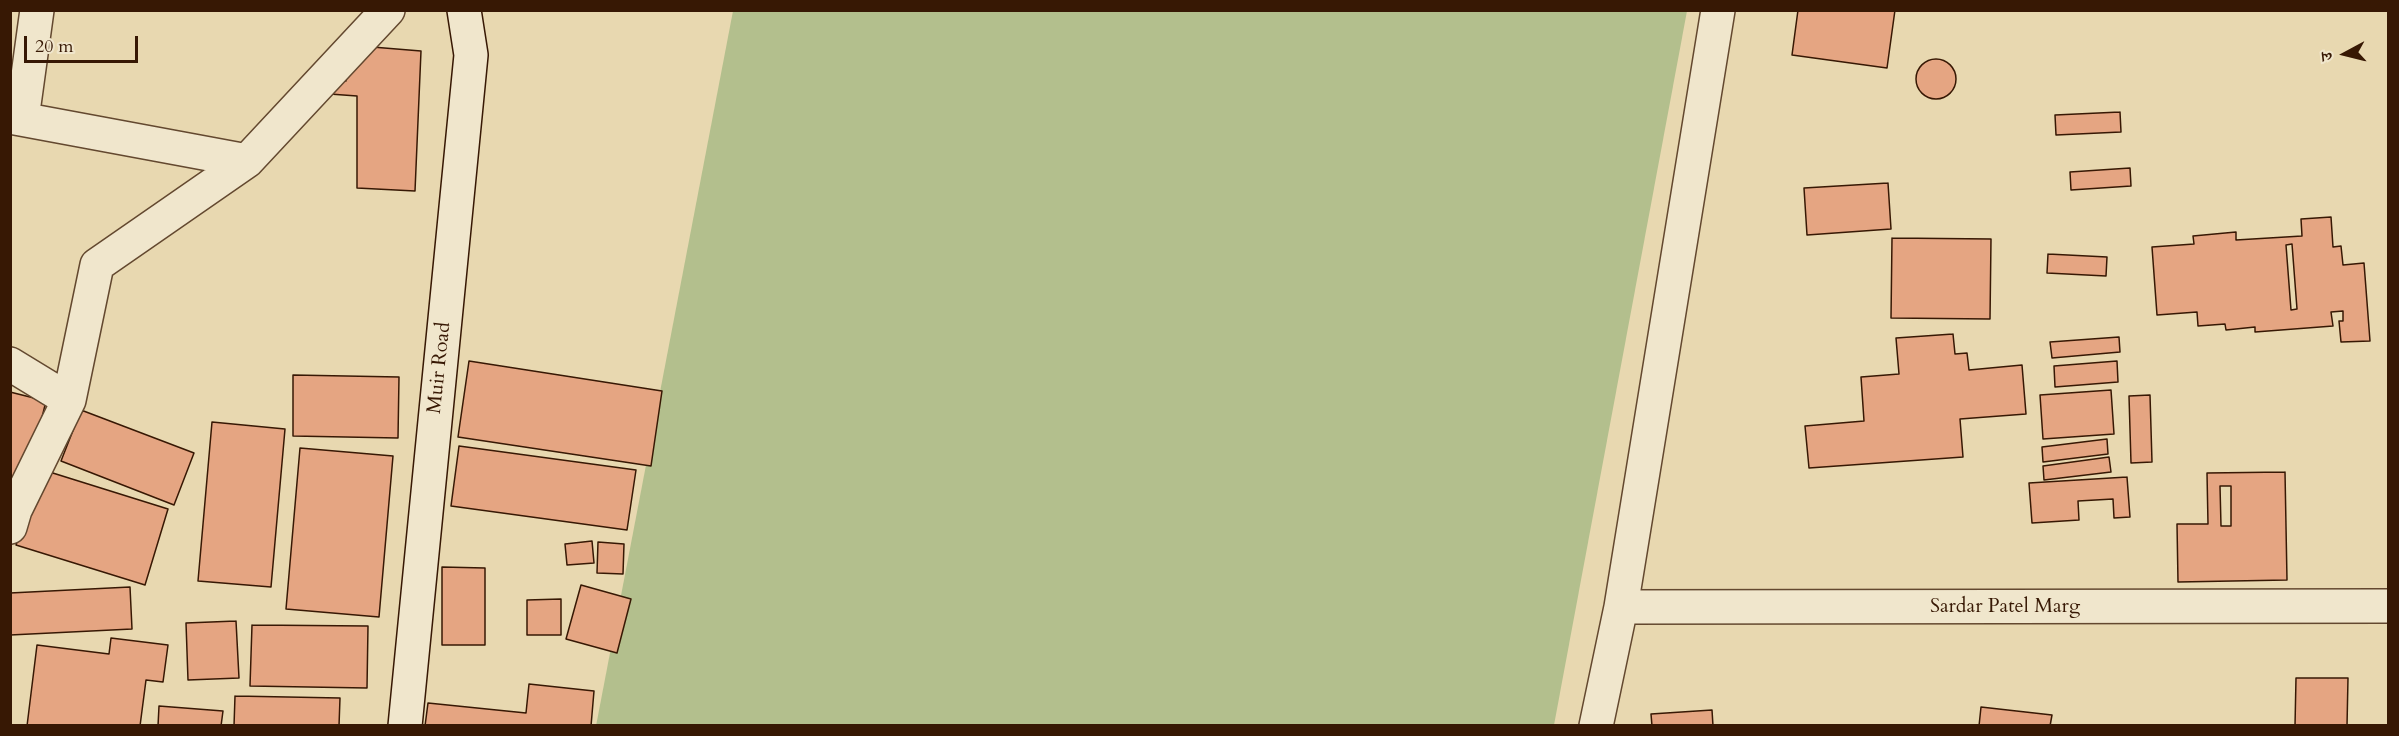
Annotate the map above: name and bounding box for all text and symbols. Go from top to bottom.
scale bar [27,24,141,62]
north arrow [2315,24,2375,84]
text: 20 m [35,34,74,59]
text: उ [2316,51,2339,62]
street label: Muir Road [423,321,457,415]
street label: Sardar Patel Marg [1930,595,2080,619]

